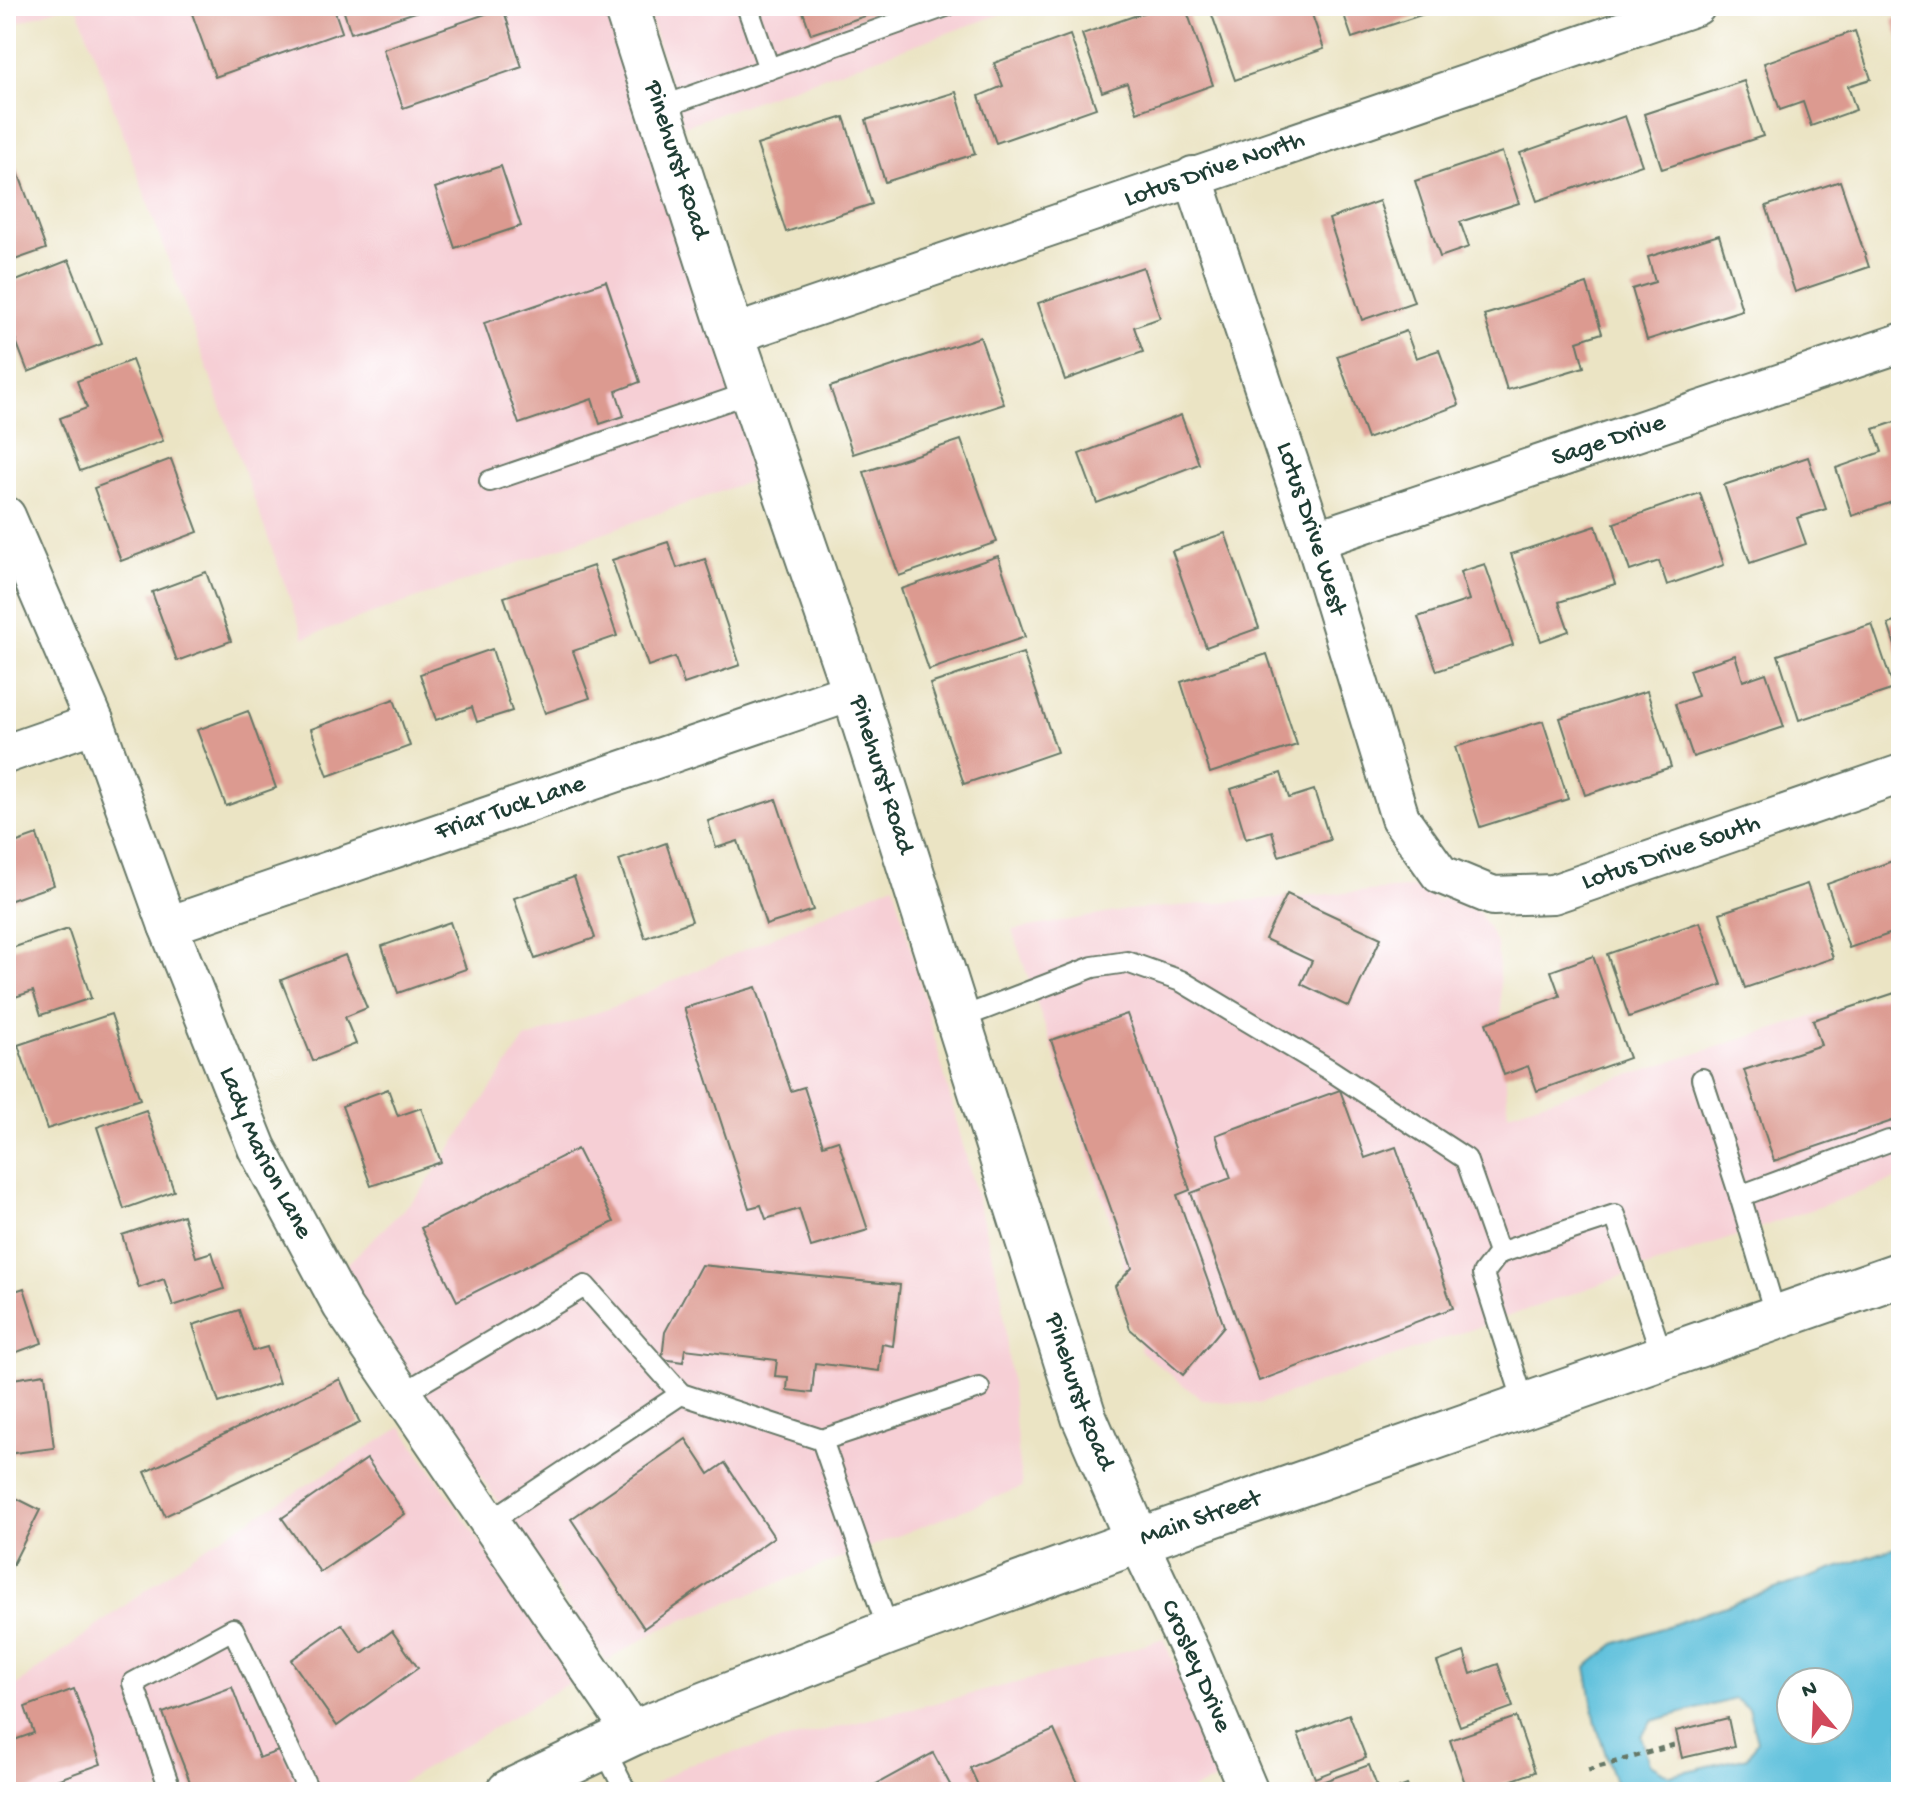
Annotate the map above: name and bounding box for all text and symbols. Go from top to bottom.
street label: Pinehurst Road [635,76,716,245]
street label: Lotus Drive North [1120,125,1309,215]
street label: Sage Drive [1548,408,1670,475]
street label: Lotus Drive West [1268,438,1353,622]
street label: Pinehurst Road [841,691,921,860]
street label: Friar Tuck Lane [430,768,590,849]
street label: Lotus Drive South [1578,808,1765,898]
street label: Lady Marion Lane [211,1063,319,1245]
street label: Pinehurst Road [1036,1309,1122,1477]
street label: Main Street [1136,1483,1267,1555]
street label: Crosley Drive [1153,1595,1238,1738]
north arrow [1775,1666,1855,1746]
text: N [1799,1676,1821,1706]

